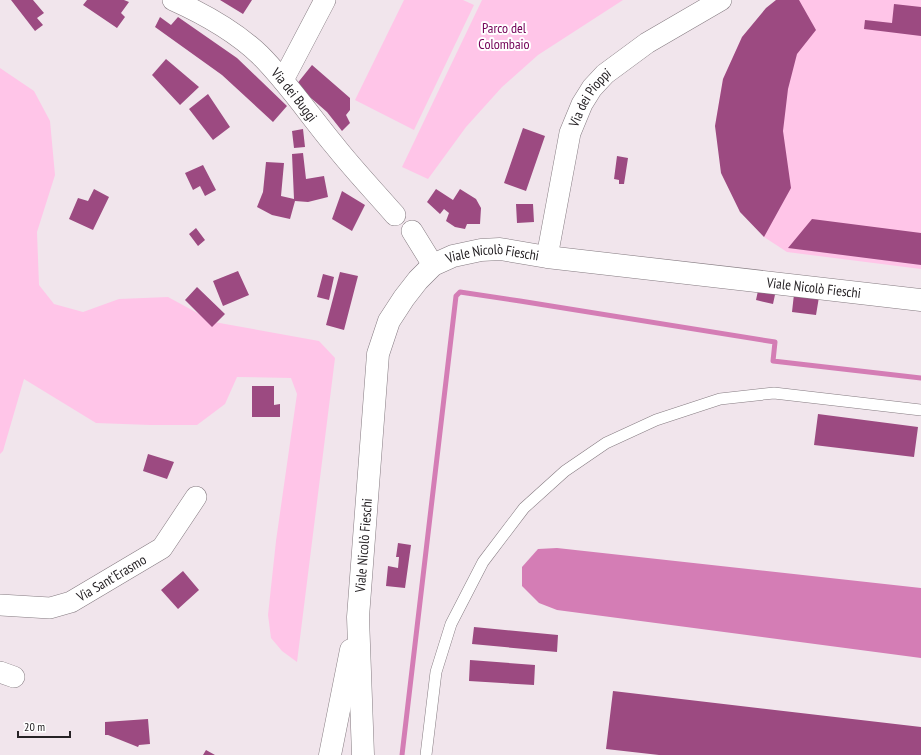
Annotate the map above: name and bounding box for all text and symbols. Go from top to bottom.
park label: Parco del Colombaio [478,19,530,53]
street label: Via dei Buggi [267,63,321,125]
street label: Via dei Pioppi [564,64,614,130]
street label: Viale Nicolò Fieschi [442,240,540,268]
street label: Viale Nicolò Fieschi [765,273,862,302]
street label: Viale Nicolò Fieschi [351,498,376,594]
street label: Via Sant'Erasmo [73,550,149,606]
scale bar [18,713,70,739]
text: 20 m [24,719,45,734]

